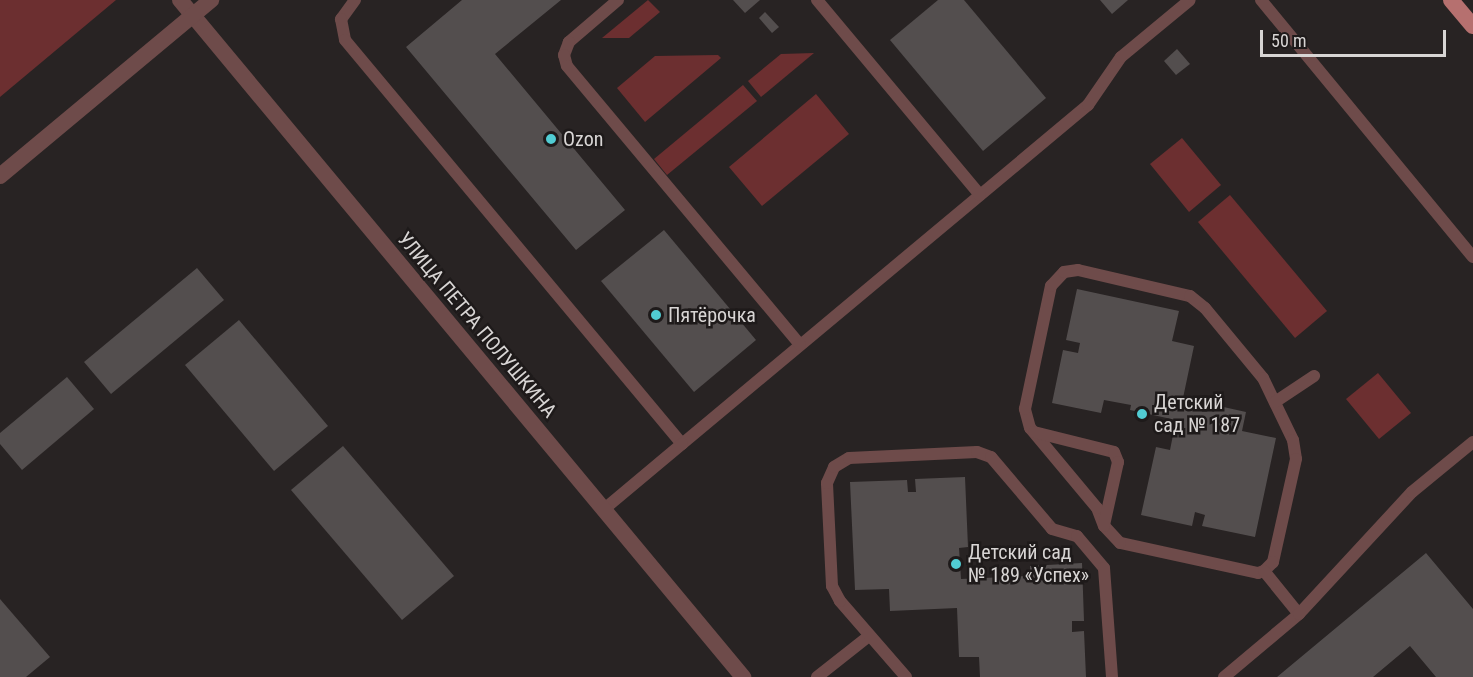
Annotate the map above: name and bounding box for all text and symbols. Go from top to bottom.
scale bar [1263,18,1449,56]
text: 50 m [1271,30,1306,51]
place label: Ozon [563,127,603,151]
marker: Ozon [544,132,558,146]
street label: УЛИЦА ПЕТРА ПОЛУШКИНА [392,227,562,423]
place label: Пятёрочка [668,303,756,327]
marker: Пятёрочка [649,308,663,322]
place label: Детский сад № 187 [1154,390,1240,437]
marker: Детский сад № 187 [1135,407,1149,421]
place label: Детский сад № 189 «Успех» [968,540,1089,587]
marker: Детский сад № 189 «Успех» [949,557,963,571]

